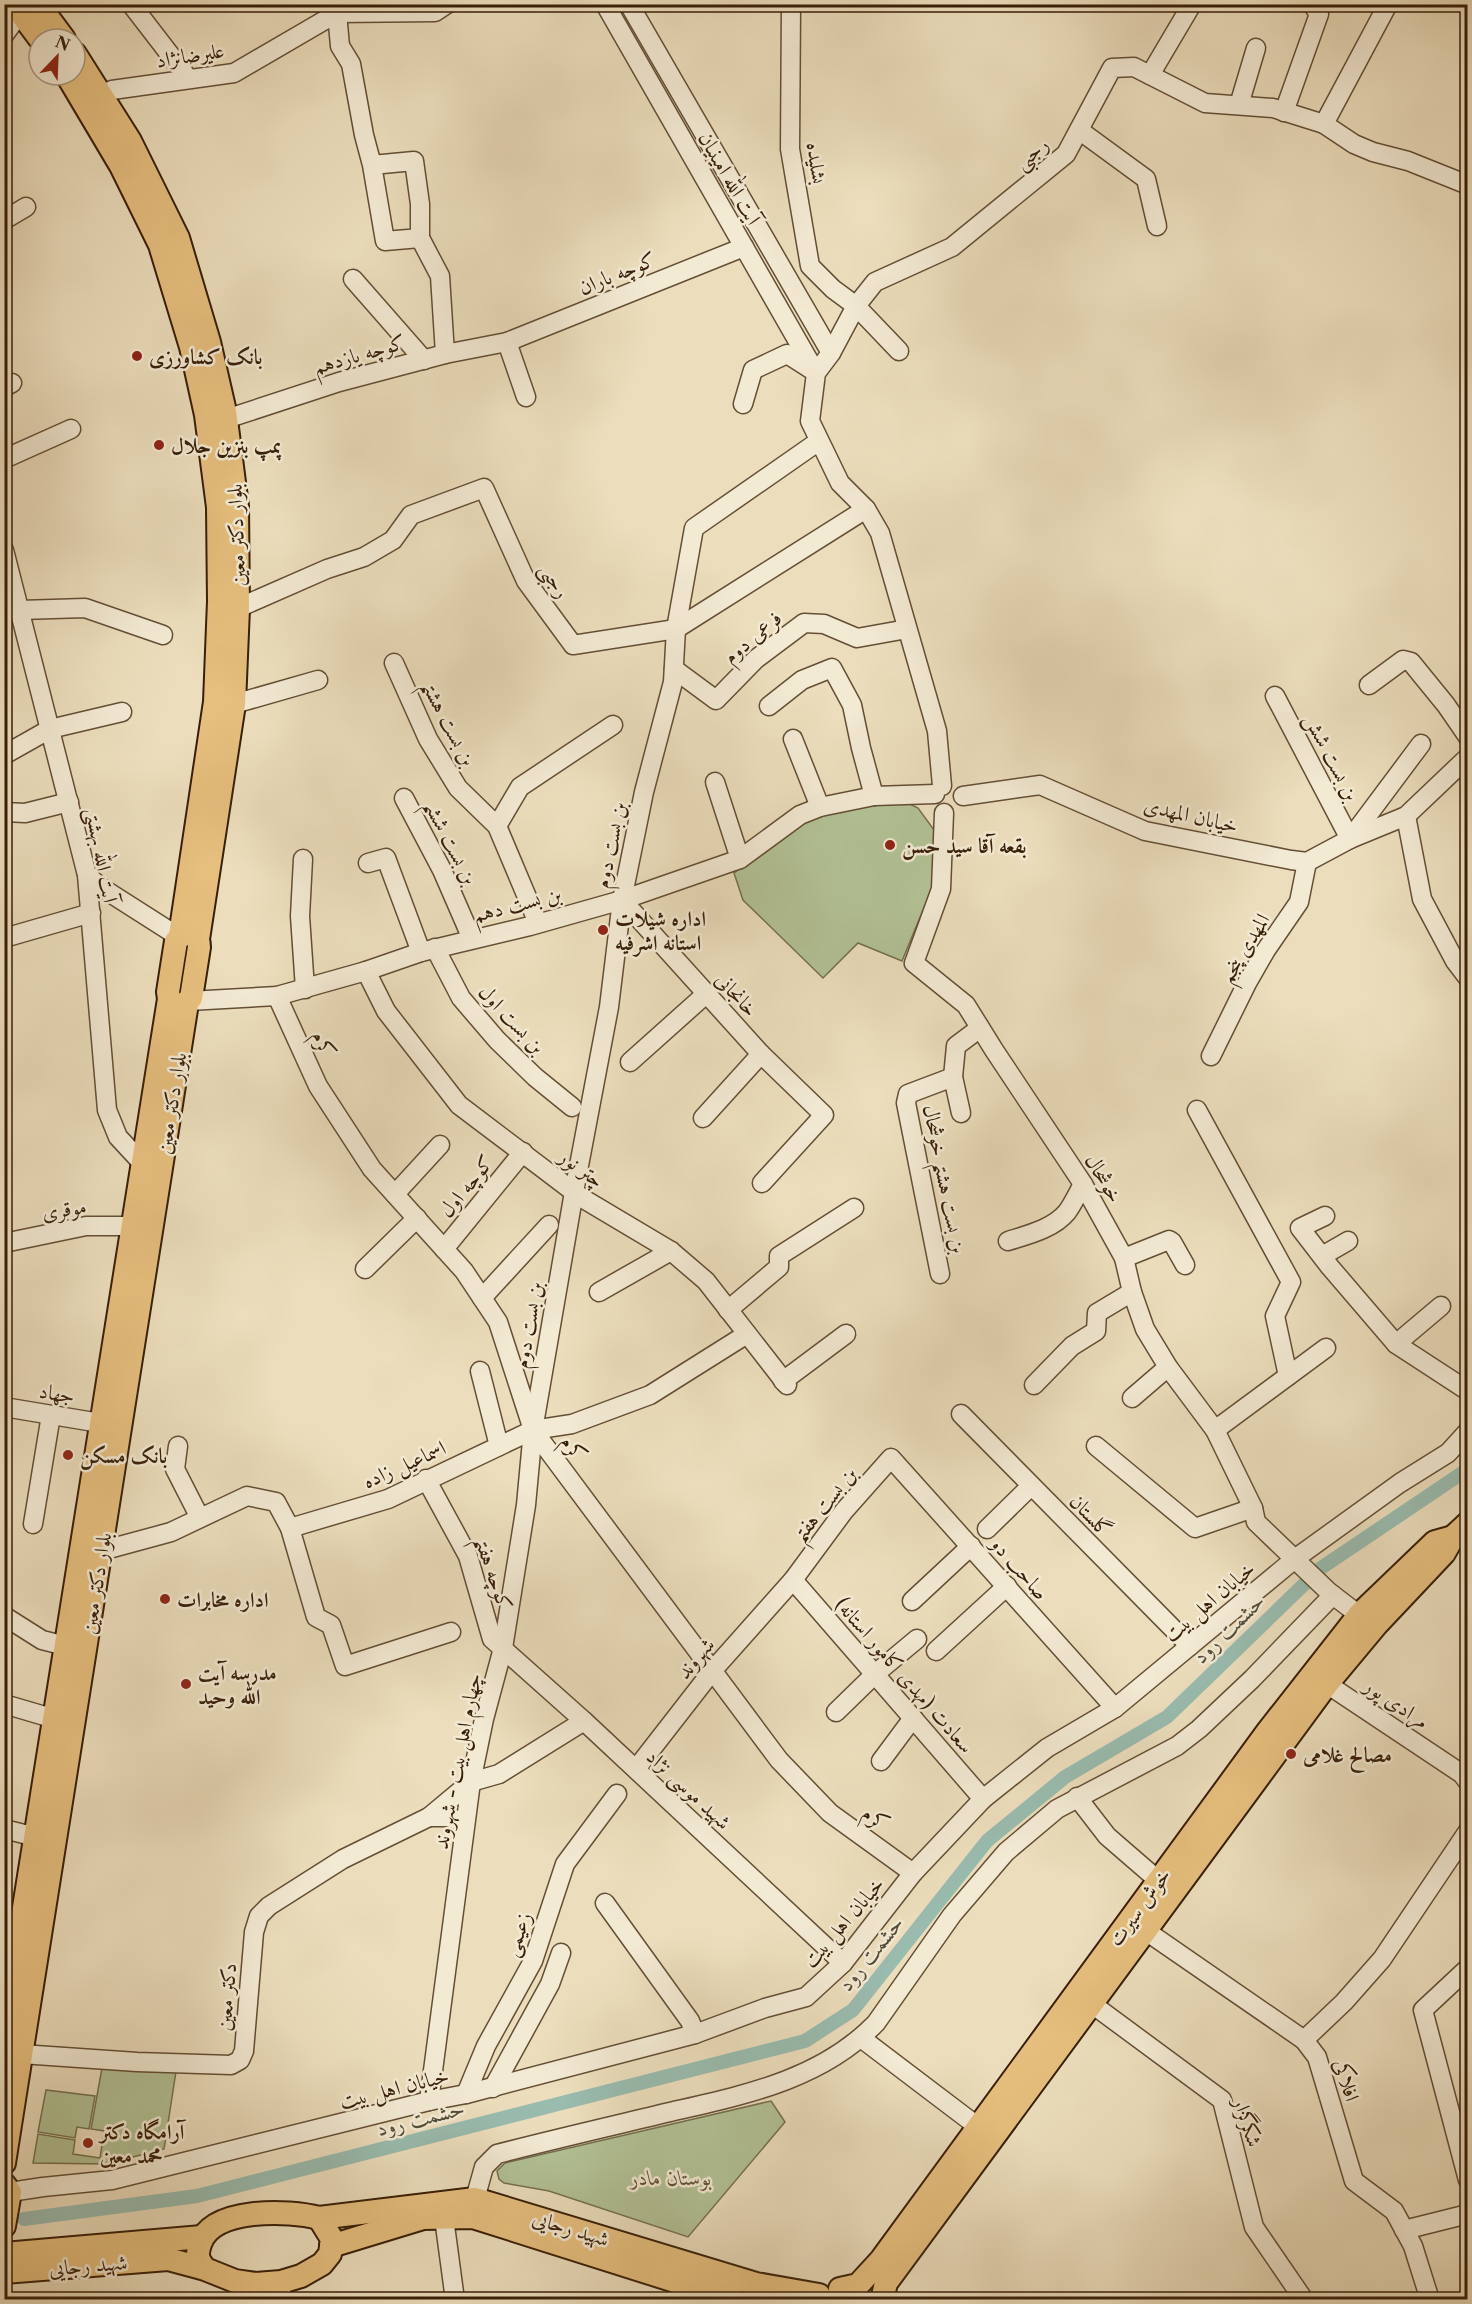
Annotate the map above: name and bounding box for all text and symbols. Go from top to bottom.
north arrow [27,27,87,87]
text: N [53,31,73,55]
street label: علیرضانژاد [154,37,226,73]
street label: آیت الله امینیان [693,125,771,232]
street label: رجبی [1009,131,1057,178]
street label: بشلیده [802,141,832,186]
street label: کوچه باران [575,246,660,302]
street label: کوچه یازدهم [310,329,410,387]
place label: بانک کشاورزی [149,344,263,370]
marker: بانک کشاورزی [130,349,144,363]
place label: پمپ بنزین جلال [171,433,282,462]
marker: پمپ بنزین جلال [152,438,166,452]
street label: بلوار دکتر معین [222,483,251,587]
street label: رجبی [530,557,576,605]
street label: فرعی دوم [718,605,790,673]
street label: بن بست هشتم [409,676,481,775]
street label: بن بست شش [1298,709,1365,806]
street label: خيابان المهدی [1141,792,1241,839]
street label: بن بست ششم [411,795,483,893]
street label: بن بست دوم [589,799,637,892]
street label: آیت الله بهشتی [78,804,128,908]
place label: بقعه آقا سید حسن [902,833,1026,860]
marker: بقعه آقا سید حسن [883,838,897,852]
street label: بن بست دهم [470,881,566,935]
place label: اداره شیلات استانه اشرفیه [615,906,706,957]
street label: المهدی پنجم [1213,909,1281,992]
marker: اداره شیلات استانه اشرفیه [596,923,610,937]
street label: خانجانی [710,967,764,1021]
street label: بن بست اول [474,979,551,1059]
street label: کرم [301,1026,341,1064]
street label: بلوار دکتر معین [151,1050,192,1156]
street label: بن بست هشتم خوشحال [909,1102,972,1257]
street label: چتر نور [552,1142,609,1194]
street label: خوشحال [1079,1149,1128,1207]
street label: کوچه اول [433,1150,500,1223]
street label: موقری [40,1193,88,1226]
street label: بن بست دوم [508,1280,554,1371]
street label: جهاد [37,1378,77,1408]
street label: کرم [551,1430,592,1470]
street label: اسماعیل زاده [359,1435,451,1496]
place label: بانک مسکن [80,1443,167,1470]
marker: بانک مسکن [61,1448,75,1462]
street label: بن بست هفتم [786,1461,869,1552]
street label: گلستان [1065,1488,1117,1542]
street label: بلوار دکتر معین [76,1530,117,1636]
street label: صاحب دو [983,1530,1054,1606]
street label: کوچه هفتم [461,1533,518,1616]
street label: خیابان اهل بیت [1158,1555,1262,1649]
place label: اداره مخابرات [177,1587,269,1613]
water label: حشمت رود [1187,1587,1271,1669]
marker: اداره مخابرات [158,1592,172,1606]
street label: سعادت (مهدی کامور استانه) [829,1592,979,1759]
street label: شهروند [671,1632,721,1685]
place label: مدرسه آیت الله وحید [198,1660,277,1709]
street label: چهارم اهل بیت - شهروند [428,1671,492,1852]
street label: مرادی پور [1357,1671,1434,1736]
marker: مدرسه آیت الله وحید [179,1677,193,1691]
place label: مصالح غلامی [1302,1742,1392,1773]
street label: شهید موسی نژاد [639,1744,736,1837]
marker: مصالح غلامی [1284,1747,1298,1761]
street label: کرم [854,1800,894,1841]
street label: خوش سیرت [1102,1863,1176,1951]
street label: خیابان اهل بیت [797,1872,891,1974]
street label: زعیمی [497,1908,538,1960]
water label: حشمت رود [832,1909,910,1997]
street label: دکتر معین [211,1962,241,2032]
street label: افلاکی [1329,2056,1365,2104]
street label: خیابان اهل بیت [337,2062,452,2117]
street label: شکرگزار [1227,2092,1269,2150]
water label: حشمت رود [374,2094,468,2142]
place label: آرامگاه دکتر محمد معین [98,2118,187,2168]
marker: آرامگاه دکتر محمد معین [81,2136,95,2150]
park label: بوستان مادر [628,2165,712,2191]
street label: شهید رجایی [529,2205,612,2253]
street label: شهید رجایی [48,2249,129,2283]

